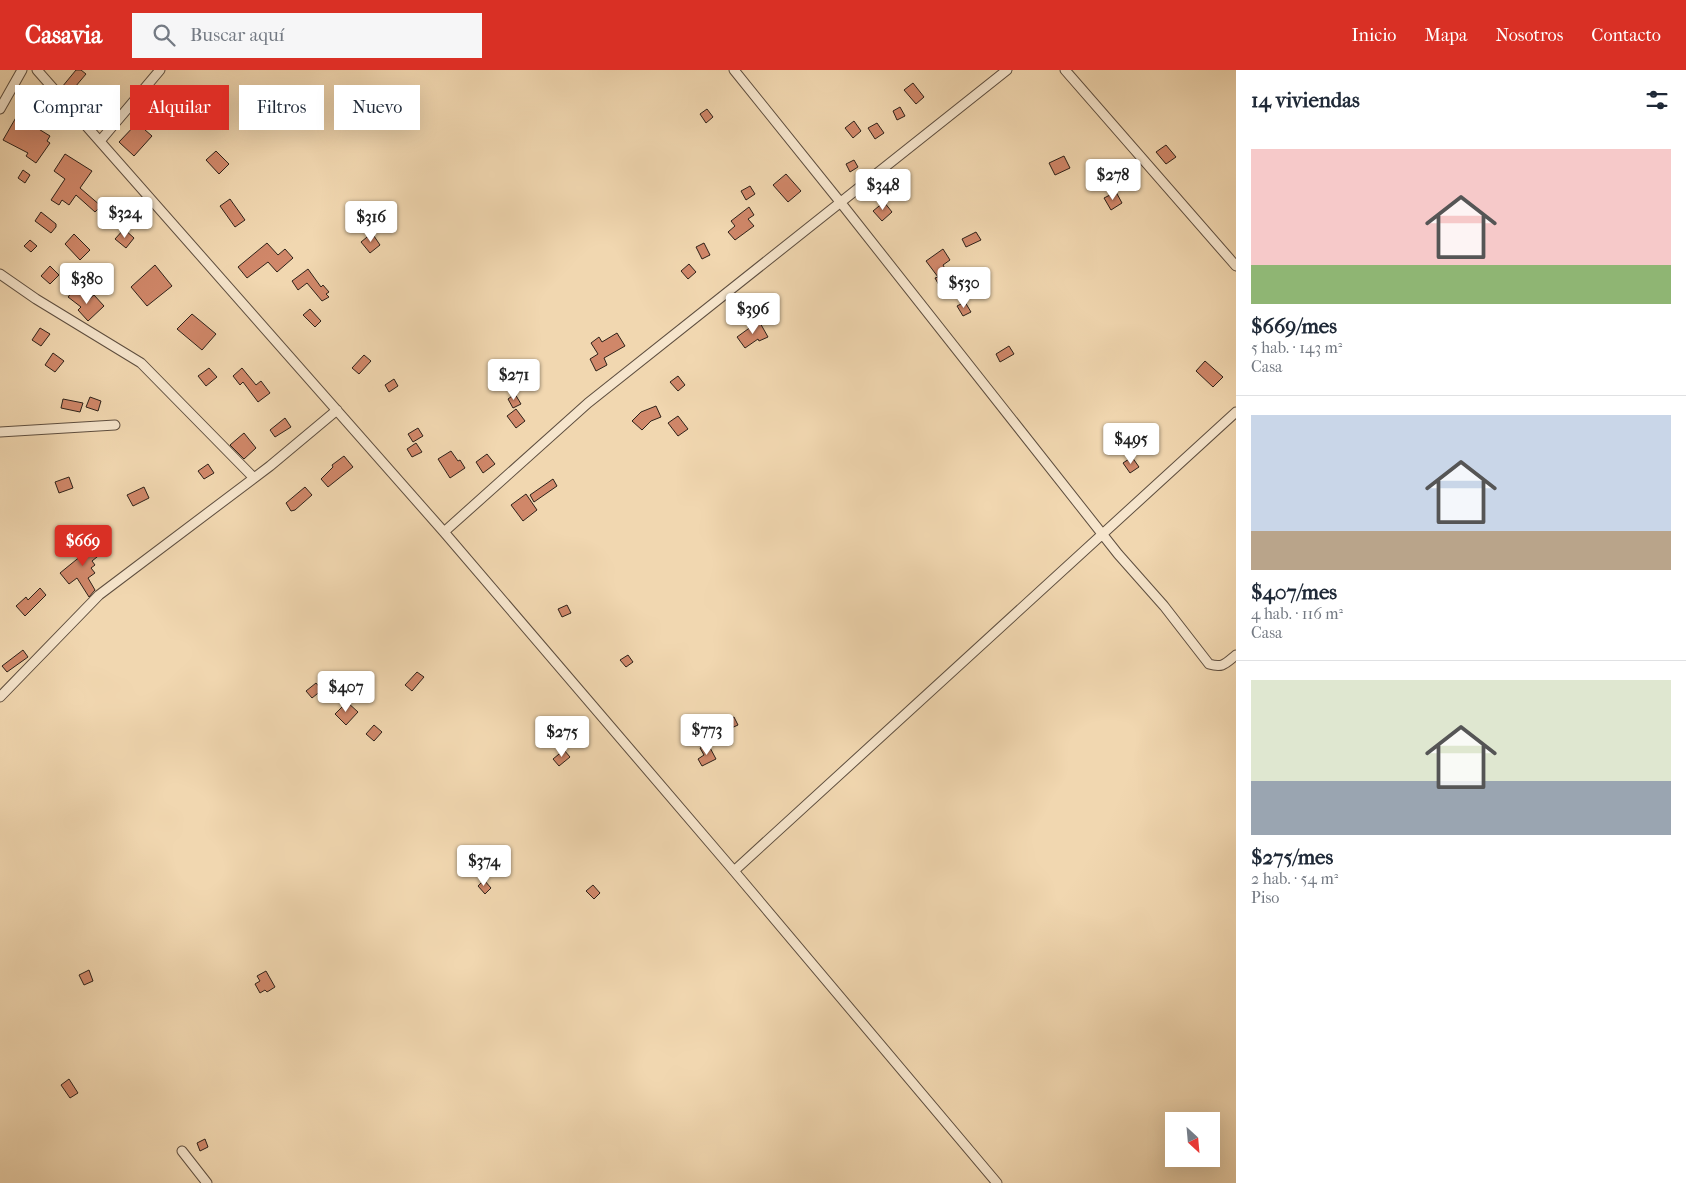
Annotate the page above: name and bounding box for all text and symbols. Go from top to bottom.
search box [132,13,482,58]
text: Casavia [25,21,102,49]
icon: search [150,21,178,49]
text: Buscar aquí [190,24,284,46]
text: Inicio [1352,25,1397,46]
text: Mapa [1425,25,1467,46]
text: Nosotros [1495,25,1563,46]
text: Contacto [1591,25,1661,46]
chip: Comprar [15,85,120,130]
chip: Alquilar [130,85,229,130]
chip: Filtros [239,85,324,130]
chip: Nuevo [334,85,420,130]
icon: filters [1643,86,1671,114]
text: 14 viviendas [1251,88,1360,112]
pin: $278 [1083,158,1143,201]
text: $278 [1097,165,1129,184]
pin: $348 [853,168,913,211]
text: $348 [867,175,899,194]
icon: home [1416,182,1506,272]
pin: $324 [95,196,155,239]
pin: $316 [341,200,401,243]
text: $324 [108,203,142,222]
text: $316 [356,207,386,226]
pin: $380 [57,262,117,305]
pin: $530 [934,266,994,309]
text: $380 [71,269,103,288]
text: $530 [948,273,980,292]
pin: $396 [723,292,783,335]
text: $396 [737,299,769,318]
text: $669/mes [1251,314,1337,338]
text: 5 hab. · 143 m² [1251,338,1342,357]
text: Casa [1251,357,1282,376]
pin: $271 [484,358,544,401]
text: $271 [499,365,529,384]
pin: $495 [1101,422,1161,465]
text: $495 [1114,429,1148,448]
icon: home [1416,447,1506,537]
pin: $669 [53,524,113,567]
text: $669 [66,531,100,550]
text: $407/mes [1251,580,1337,604]
text: 4 hab. · 116 m² [1251,604,1343,623]
text: Casa [1251,623,1282,642]
pin: $407 [316,670,376,713]
text: $407 [329,677,363,696]
icon: home [1416,712,1506,802]
pin: $773 [677,714,737,756]
pin: $275 [532,716,592,758]
text: $773 [692,720,722,739]
text: $275 [546,722,578,741]
pin: $374 [454,844,514,887]
text: $275/mes [1251,845,1333,869]
text: $374 [468,851,500,870]
text: 2 hab. · 54 m² [1251,869,1338,888]
text: Piso [1251,888,1279,907]
north arrow [1165,1112,1220,1168]
map controls [1165,1112,1220,1167]

